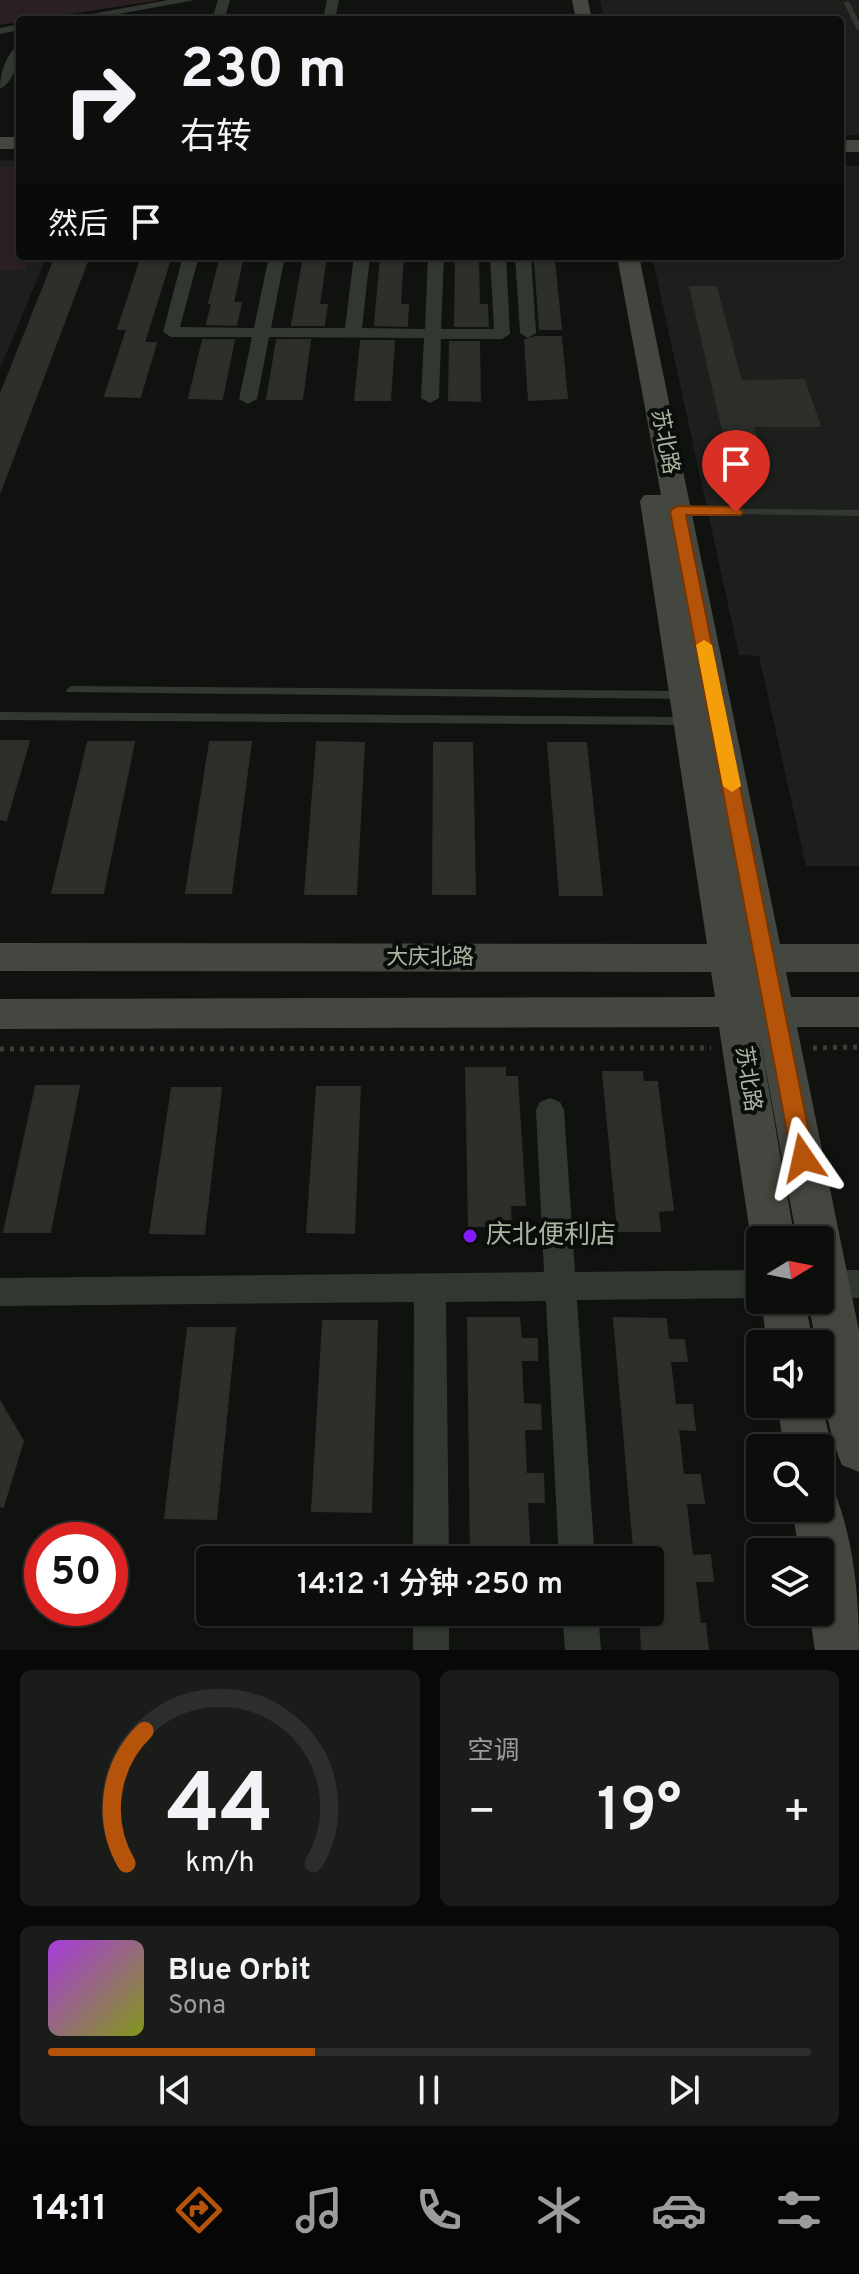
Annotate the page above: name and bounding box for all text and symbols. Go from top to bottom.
text: 230 m [180,37,347,107]
icon: right [48,48,152,152]
text: 右转 [180,116,252,162]
icon: arrive [124,200,168,244]
text: 然后 [48,208,108,245]
street label: 苏北路 [644,407,684,477]
pin [702,430,770,512]
icon: arrive [714,442,758,486]
street label: 大庆北路 [386,945,474,972]
street label: 苏北路 [729,1044,765,1114]
position arrow [761,1116,845,1200]
place label: 庆北便利店 [486,1220,616,1253]
north arrow [746,1226,834,1314]
map controls [746,1226,834,1626]
marker: 庆北便利店 [461,1227,479,1245]
button: sound [746,1330,834,1418]
button: search [746,1434,834,1522]
speed limit sign: 50 [24,1522,128,1626]
button: layers [746,1538,834,1626]
text: 14:12 · 1 分钟 · 250 m [297,1567,563,1604]
text: 空调 [468,1736,520,1769]
text: 44 [166,1757,273,1862]
text: 19° [597,1776,682,1852]
text: − [468,1786,496,1842]
text: + [783,1786,811,1842]
text: km/h [185,1846,254,1882]
text: Blue Orbit [168,1953,311,1990]
text: Sona [168,1990,226,2023]
icon: previous [153,2068,197,2112]
icon: pause [407,2068,451,2112]
icon: next [662,2068,706,2112]
icon: directions [171,2182,227,2238]
icon: music [291,2182,347,2238]
icon: phone [411,2182,467,2238]
icon: climate [531,2182,587,2238]
icon: car [651,2182,707,2238]
icon: filters [771,2182,827,2238]
text: 14:11 [32,2187,107,2233]

